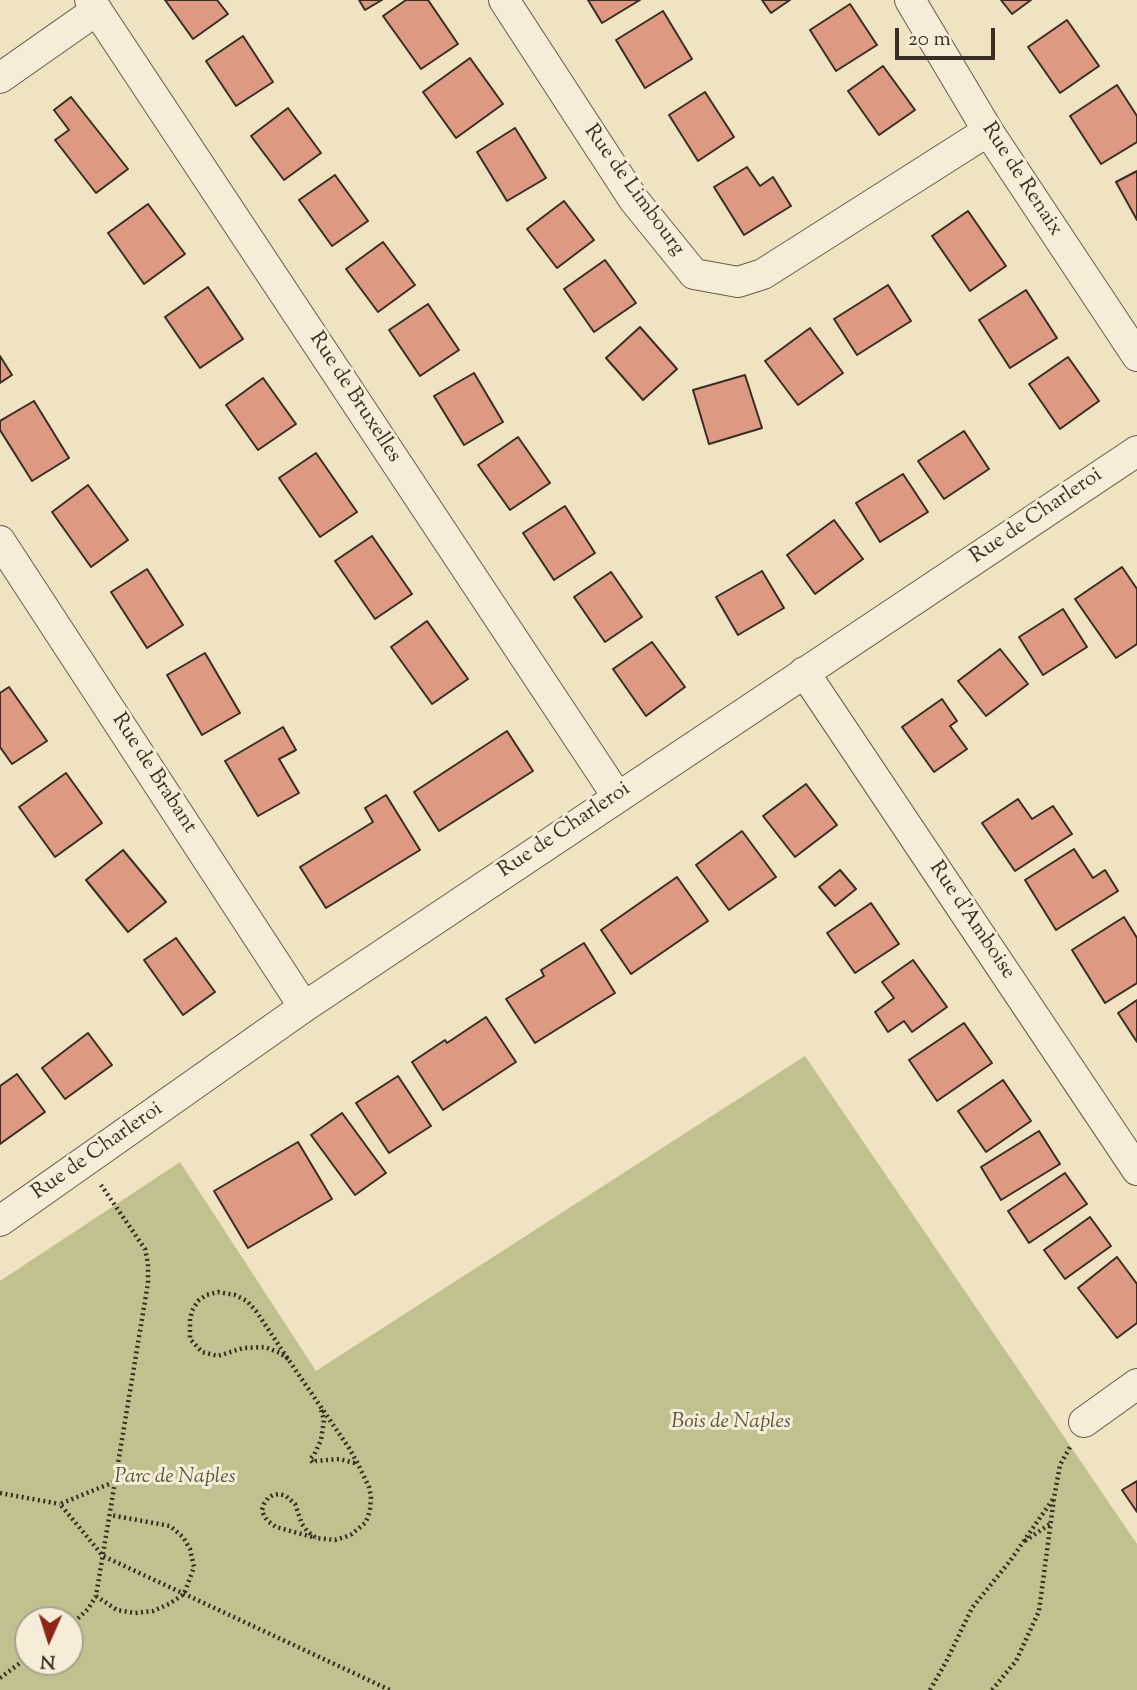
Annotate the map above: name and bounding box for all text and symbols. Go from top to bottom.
scale bar [899,14,999,58]
text: 20 m [908,25,951,55]
street label: Rue de Renaix [975,118,1067,242]
street label: Rue de Limbourg [577,121,689,261]
street label: Rue de Bruxelles [302,328,406,468]
street label: Rue de Charleroi [966,464,1108,570]
street label: Rue de Brabant [105,709,201,839]
street label: Rue de Charleroi [494,778,636,884]
street label: Rue d'Amboise [922,857,1020,985]
street label: Rue de Charleroi [28,1098,168,1206]
park label: Bois de Naples [671,1410,791,1436]
park label: Parc de Naples [115,1465,235,1491]
north arrow [14,1606,84,1676]
text: N [40,1647,56,1674]

